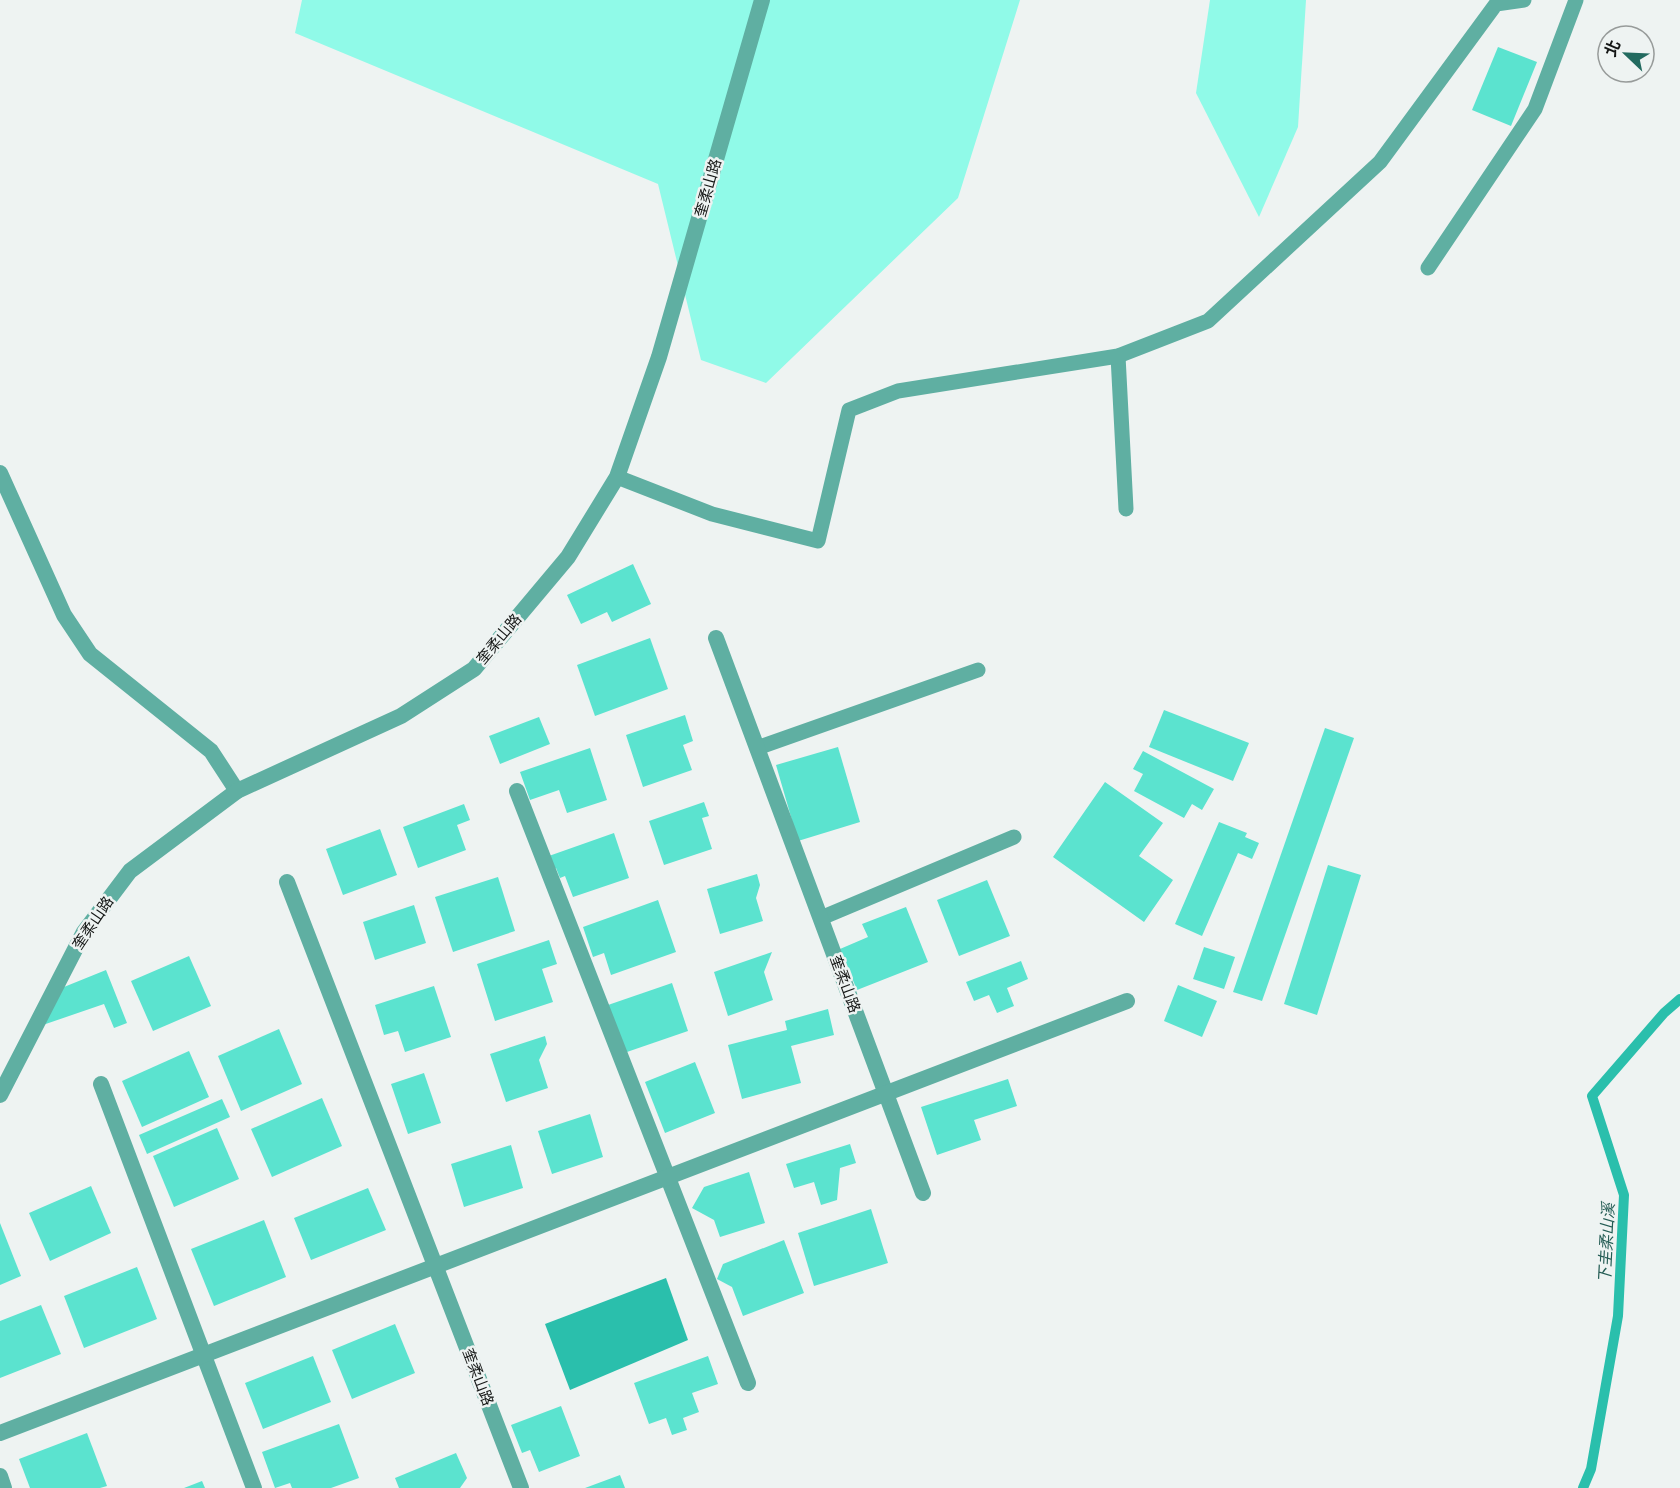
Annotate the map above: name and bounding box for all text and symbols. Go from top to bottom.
north arrow [1596,24,1656,84]
text: 北 [1601,37,1625,60]
street label: 奎柔山路 [691,157,725,219]
street label: 奎柔山路 [473,610,525,668]
street label: 奎柔山路 [69,893,117,953]
street label: 奎柔山路 [826,953,864,1015]
water label: 下圭柔山溪 [1595,1201,1619,1283]
street label: 奎柔山路 [459,1346,497,1408]

